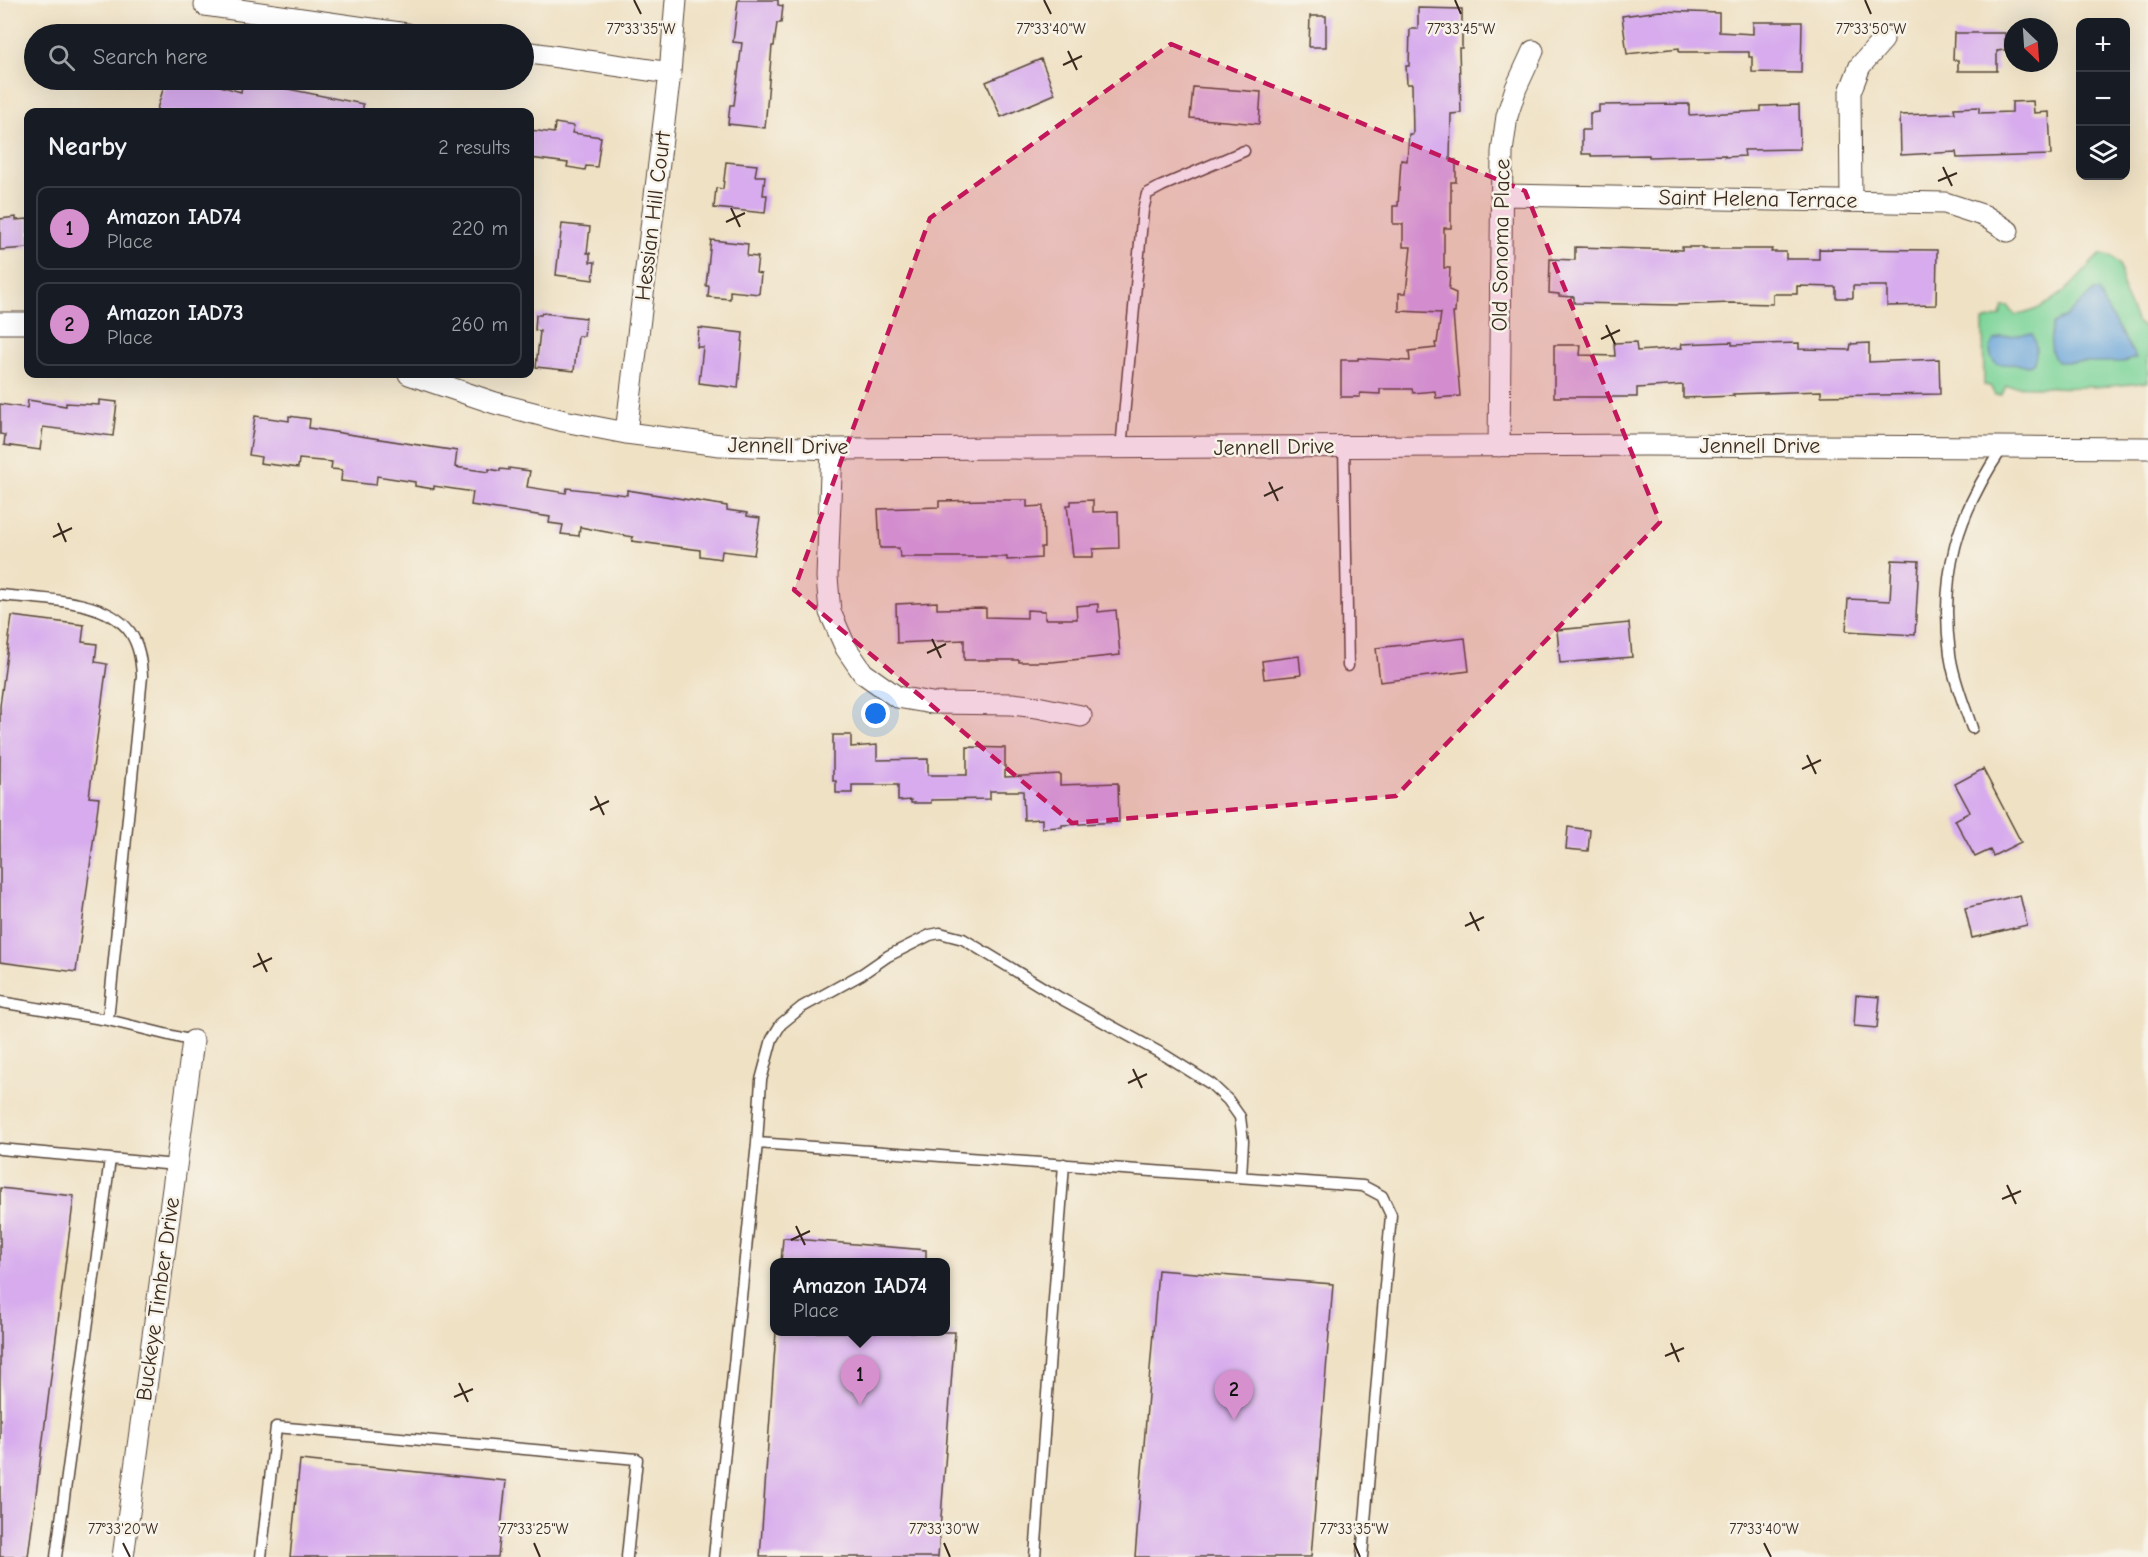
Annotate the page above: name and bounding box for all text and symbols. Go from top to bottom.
north arrow [2004,18,2058,72]
map controls [2076,18,2130,180]
button: + [2076,18,2130,72]
text: 77°33'35"W [607,20,675,38]
text: 77°33'40"W [1016,20,1086,38]
text: 77°33'45"W [1427,20,1495,38]
text: 77°33'50"W [1836,20,1906,38]
search box [24,24,534,90]
icon: search [45,41,78,74]
text: Search here [93,44,208,70]
button: − [2076,72,2130,126]
button: layers [2076,126,2130,180]
street label: Hessian Hill Court [630,129,676,302]
text: Nearby [48,132,127,162]
text: 2 results [438,136,510,159]
street label: Old Sonoma Place [1486,158,1516,332]
street label: Saint Helena Terrace [1658,184,1858,214]
text: Amazon IAD74 [107,204,241,230]
text: 1 [66,217,73,240]
text: 220 m [452,217,508,240]
text: Place [107,230,153,253]
text: Amazon IAD73 [107,300,244,326]
text: 2 [65,313,74,336]
text: 260 m [451,313,508,336]
text: Place [107,326,153,349]
street label: Jennell Drive [727,432,849,460]
street label: Jennell Drive [1213,433,1335,461]
street label: Jennell Drive [1700,433,1820,459]
your location [861,699,890,728]
street label: Buckeye Timber Drive [131,1195,185,1403]
popup [770,1258,950,1336]
text: Amazon IAD74 [793,1273,927,1299]
text: Place [793,1299,838,1322]
pin: 1 [840,1356,880,1405]
pin: 2 [1214,1370,1254,1420]
text: 77°33'20"W [88,1520,158,1538]
text: 77°33'25"W [499,1520,569,1538]
text: 77°33'30"W [909,1520,979,1538]
text: 77°33'35"W [1320,1520,1388,1538]
text: 77°33'40"W [1729,1520,1799,1538]

